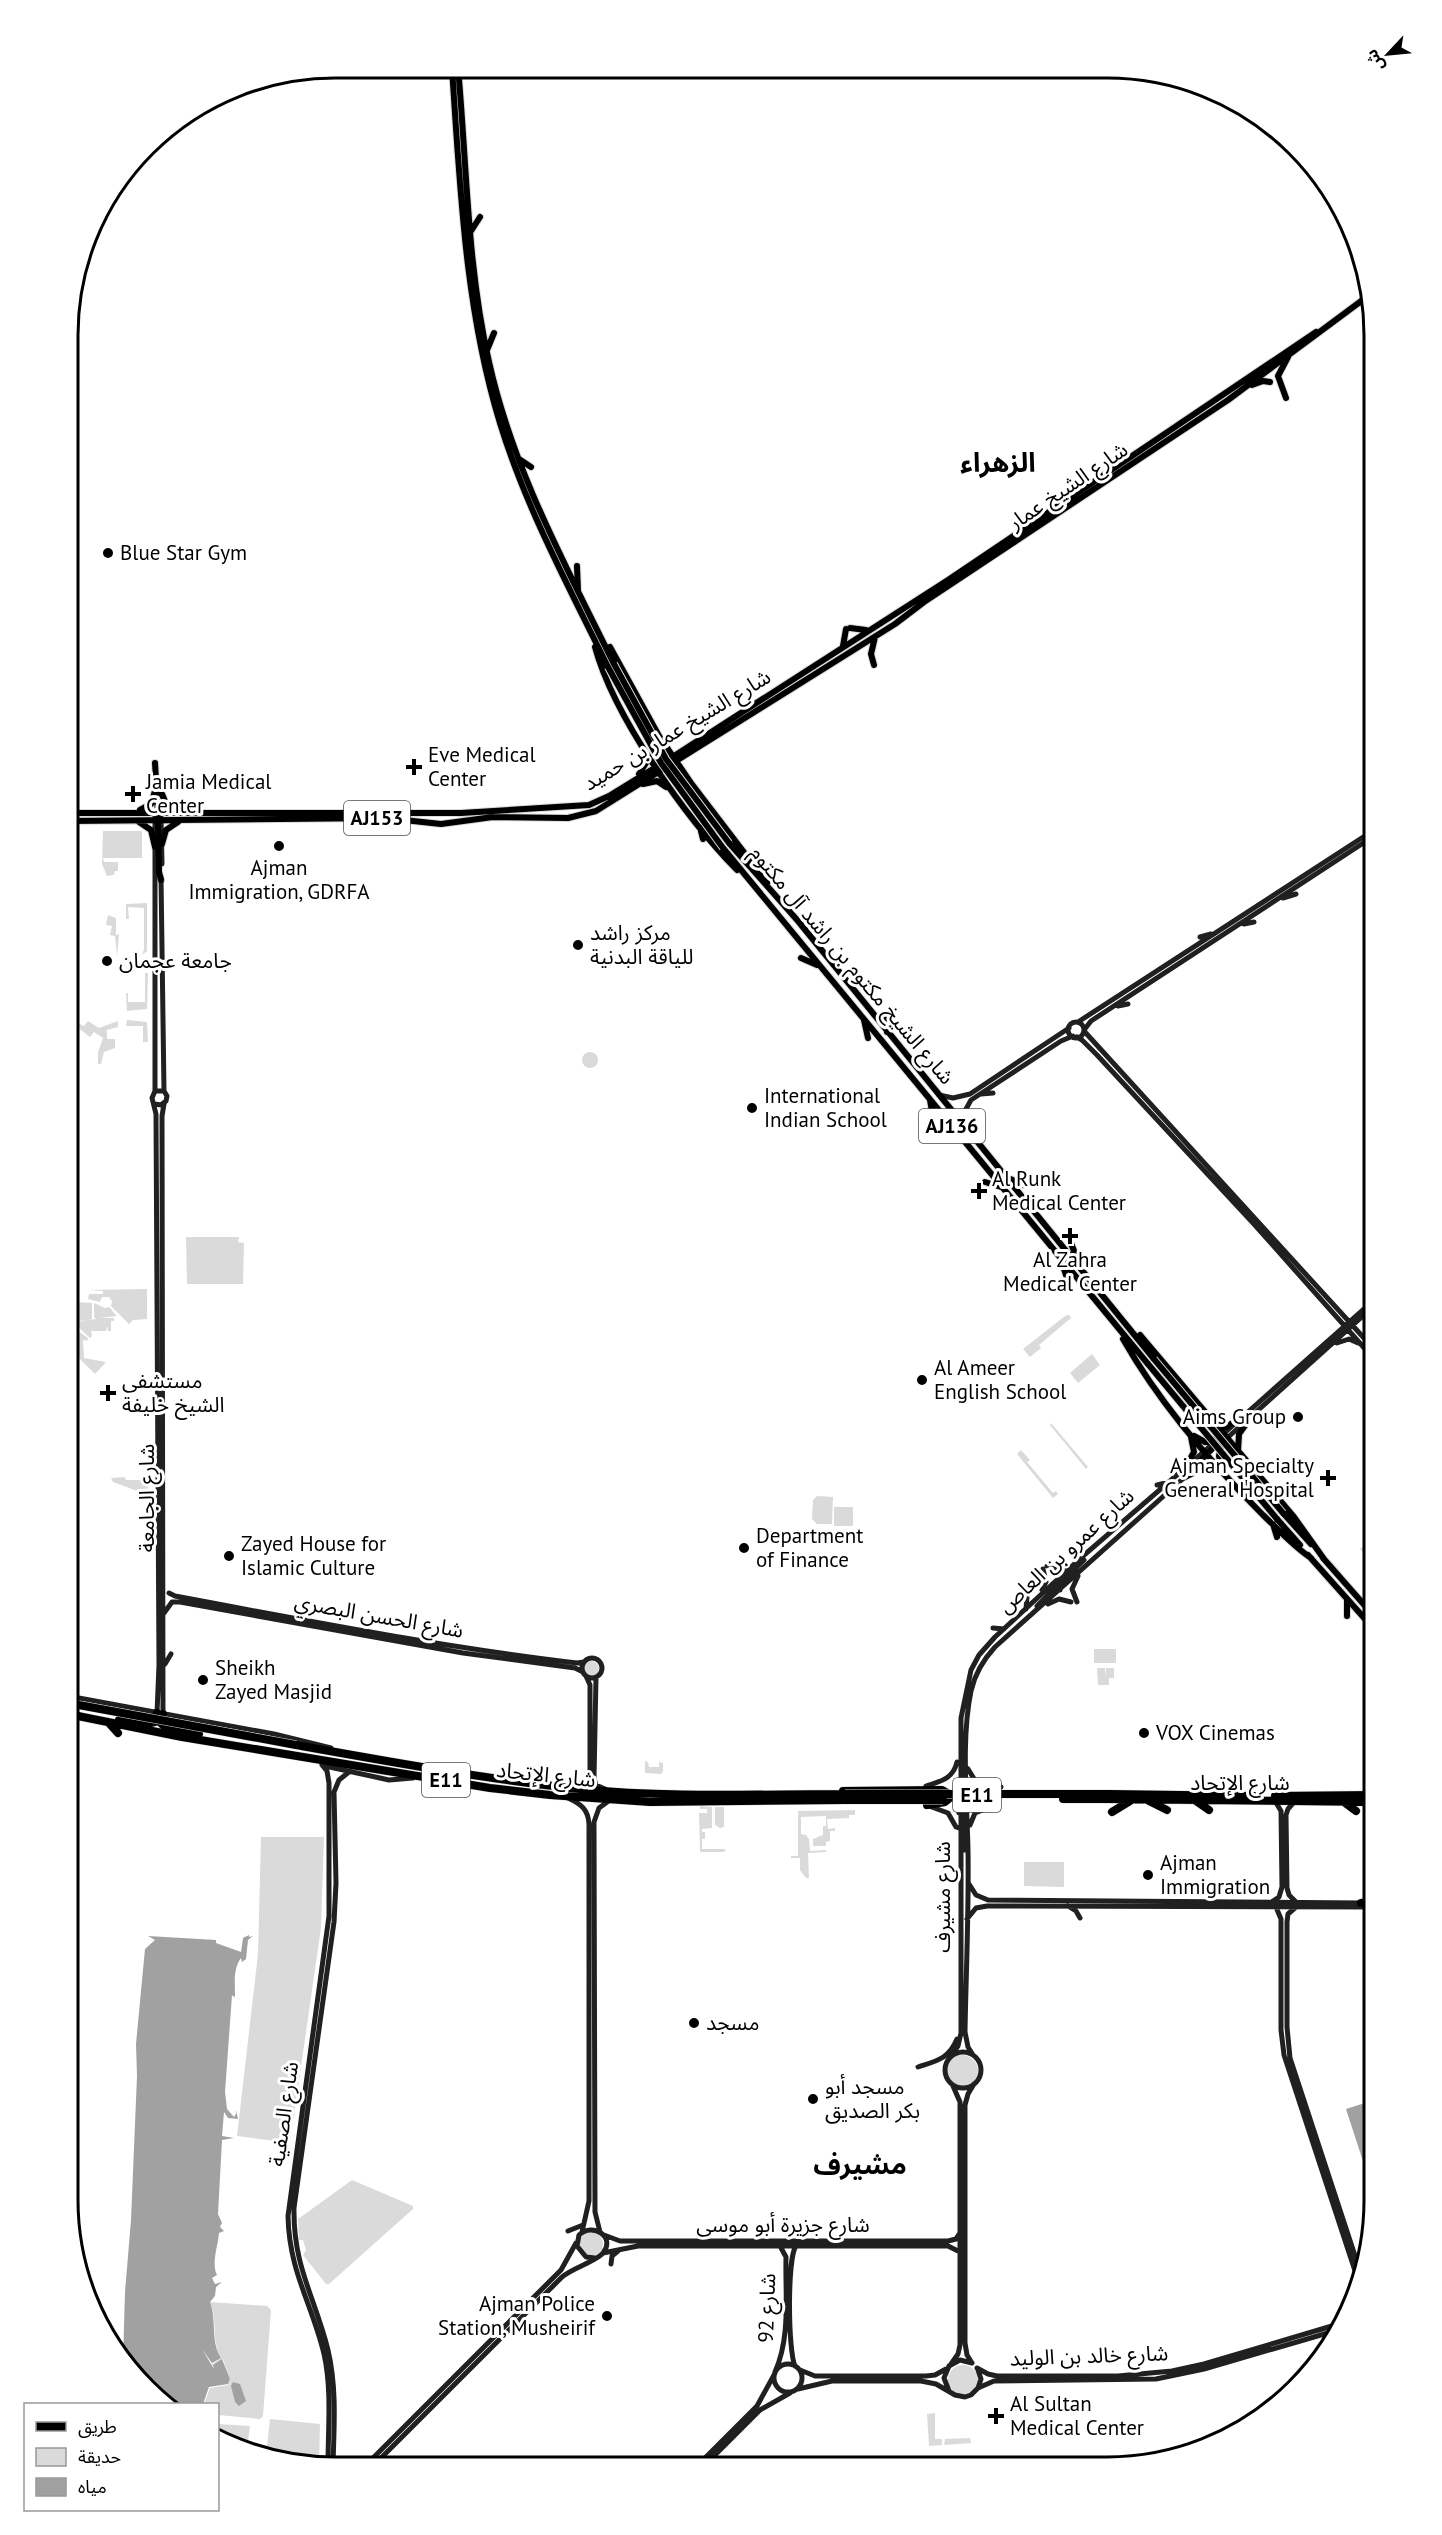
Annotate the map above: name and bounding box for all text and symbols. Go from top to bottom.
north arrow [1358,24,1418,84]
text: ش [1361,46,1388,75]
street label: شارع الشيخ عمار [1002,436,1134,538]
district label: الزهراء [960,445,1036,479]
place label: Blue Star Gym [120,539,247,566]
marker: Blue Star Gym [101,546,115,560]
street label: شارع الشيخ عمار بن حميد [578,663,777,798]
place label: Eve Medical Center [428,741,536,792]
marker: Eve Medical Center [405,758,423,776]
place label: Jamia Medical Center [145,768,271,819]
marker: Jamia Medical Center [124,785,142,803]
road number: AJ153 [344,801,410,835]
marker: Ajman Immigration, GDRFA [272,839,286,853]
street label: شارع الشيخ مكتوم بن راشد آل مكتوم [742,840,960,1092]
place label: Ajman Immigration, GDRFA [188,854,370,905]
place label: مركز راشد للياقة البدنية [590,919,693,970]
marker: مركز راشد للياقة البدنية [571,938,585,952]
place label: جامعة عجمان [119,947,232,974]
marker: جامعة عجمان [100,954,114,968]
place label: International Indian School [764,1082,887,1133]
marker: International Indian School [745,1101,759,1115]
road number: AJ136 [919,1109,985,1143]
place label: Al Runk Medical Center [992,1165,1126,1216]
marker: Al Runk Medical Center [970,1182,988,1200]
marker: Al Zahra Medical Center [1061,1227,1079,1245]
place label: Al Zahra Medical Center [1003,1246,1137,1297]
place label: Al Ameer English School [934,1354,1066,1405]
place label: مستشفى الشيخ خليفة [122,1367,224,1420]
marker: Al Ameer English School [915,1373,929,1387]
marker: مستشفى الشيخ خليفة [99,1384,117,1402]
place label: Aims Group [1183,1403,1286,1430]
marker: Aims Group [1291,1410,1305,1424]
street label: شارع الجامعة [133,1444,162,1552]
place label: Ajman Specialty General Hospital [1164,1452,1314,1503]
marker: Ajman Specialty General Hospital [1319,1469,1337,1487]
street label: شارع عمرو بن العاص [992,1482,1141,1620]
place label: Department of Finance [756,1522,863,1573]
place label: Zayed House for Islamic Culture [241,1530,386,1581]
marker: Department of Finance [737,1541,751,1555]
marker: Zayed House for Islamic Culture [222,1549,236,1563]
street label: شارع الحسن البصري [292,1587,466,1646]
place label: Sheikh Zayed Masjid [215,1654,332,1705]
marker: Sheikh Zayed Masjid [196,1673,210,1687]
place label: VOX Cinemas [1155,1719,1275,1746]
marker: VOX Cinemas [1137,1726,1151,1740]
street label: شارع الإتحاد [495,1756,597,1795]
road number: E11 [422,1763,470,1797]
street label: شارع الإتحاد [1190,1769,1290,1798]
road number: E11 [953,1778,1001,1812]
street label: شارع مشيرف [929,1841,958,1953]
place label: Ajman Immigration [1160,1849,1270,1900]
marker: Ajman Immigration [1141,1868,1155,1882]
place label: مسجد [706,2009,759,2036]
marker: مسجد [687,2016,701,2030]
street label: شارع الصفية [263,2060,306,2168]
place label: مسجد أبو بكر الصديق [825,2073,920,2124]
marker: مسجد أبو بكر الصديق [806,2092,820,2106]
district label: مشيرف [813,2147,907,2181]
street label: شارع جزيرة أبو موسى [696,2211,870,2240]
street label: شارع 92 [752,2273,783,2343]
place label: Ajman Police Station, Musheirif [438,2290,596,2341]
marker: Ajman Police Station, Musheirif [600,2309,614,2323]
street label: شارع خالد بن الوليد [1009,2339,1169,2374]
place label: Al Sultan Medical Center [1010,2390,1144,2441]
legend [24,2403,219,2511]
marker: Al Sultan Medical Center [987,2407,1005,2425]
text: طريق [78,2415,117,2438]
text: حديقة [78,2445,121,2468]
text: مياه [78,2475,107,2498]

